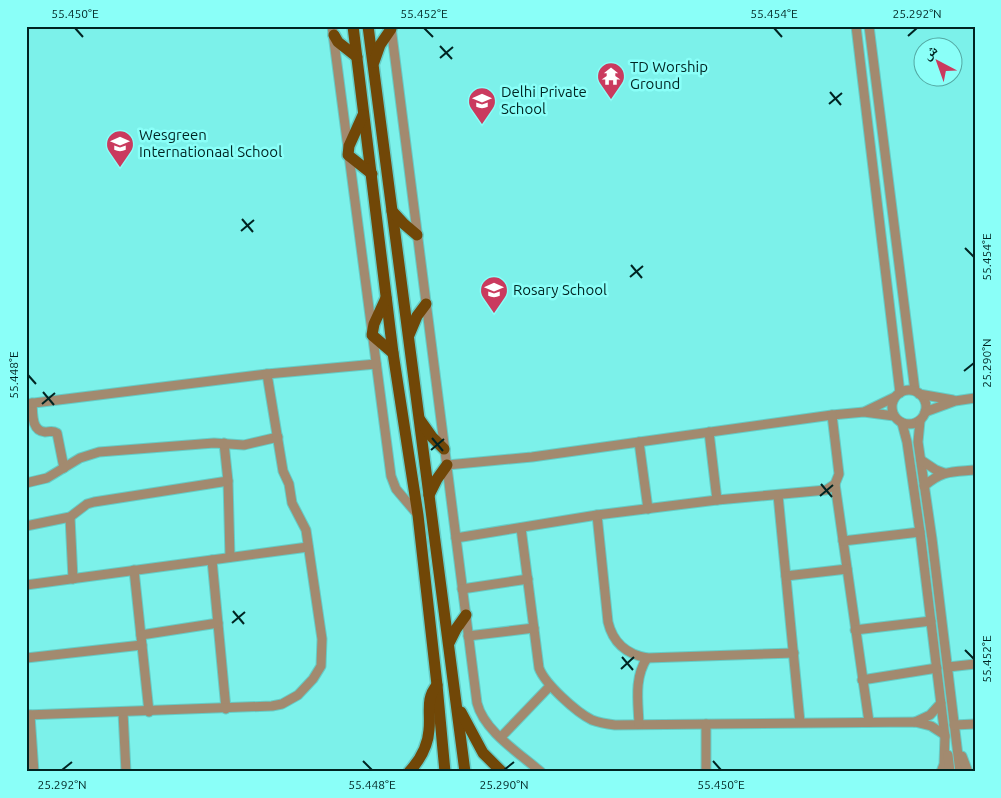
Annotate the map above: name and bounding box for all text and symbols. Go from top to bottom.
text: 55.450°E [51,7,99,20]
text: 55.452°E [400,7,448,20]
text: 55.454°E [750,7,798,20]
text: 25.292°N [892,7,942,20]
north arrow [914,38,964,88]
text: ش [919,41,941,64]
place label: TD Worship Ground [630,58,708,92]
temple icon: TD Worship Ground [596,61,626,100]
place label: Delhi Private School [501,83,587,117]
school or university icon: Delhi Private School [467,86,497,125]
place label: Wesgreen Internationaal School [139,126,282,160]
school or university icon: Wesgreen Internationaal School [105,129,135,168]
text: 55.454°E [980,233,993,281]
school or university icon: Rosary School [479,275,509,314]
place label: Rosary School [513,281,607,298]
text: 25.290°N [980,338,993,388]
text: 55.448°E [7,351,20,399]
text: 55.452°E [980,635,993,683]
text: 25.292°N [37,778,87,791]
text: 55.448°E [348,778,396,791]
text: 25.290°N [479,778,529,791]
text: 55.450°E [697,778,745,791]

